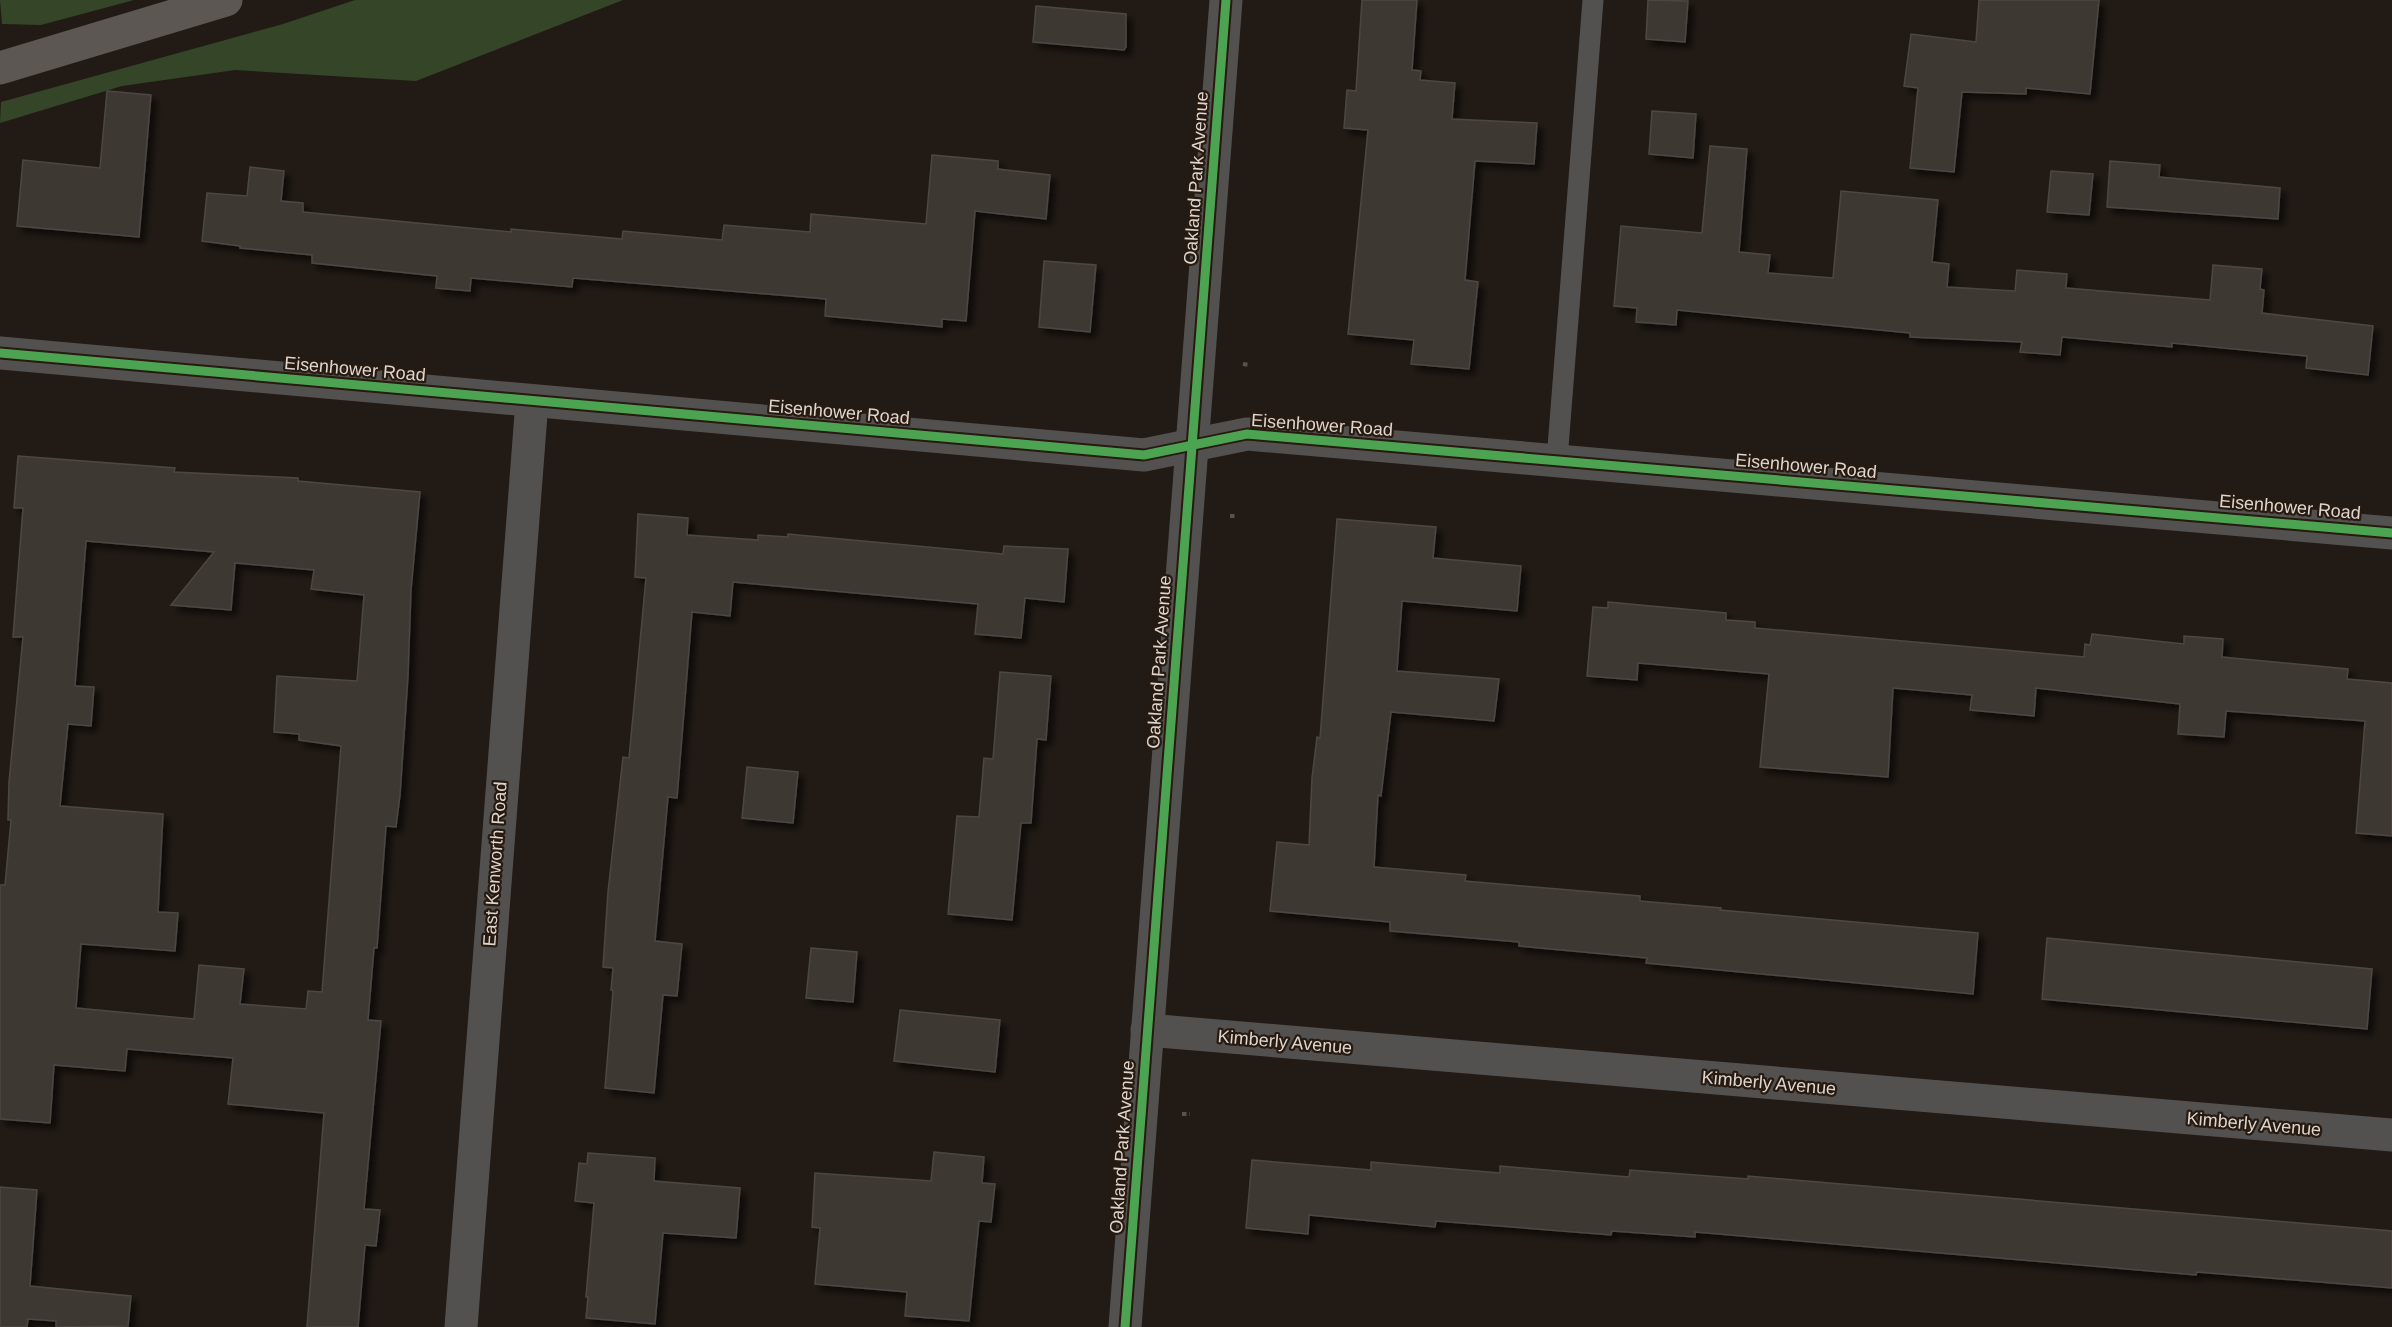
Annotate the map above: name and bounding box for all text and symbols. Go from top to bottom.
street label: Oakland Park Avenue [1180,91,1212,265]
street label: Eisenhower Road [283,353,427,385]
street label: Eisenhower Road [767,396,911,428]
street label: Eisenhower Road [1250,410,1394,440]
street label: Eisenhower Road [1734,450,1878,482]
street label: Eisenhower Road [2218,491,2362,523]
street label: Oakland Park Avenue [1143,575,1175,749]
street label: East Kenworth Road [479,781,511,947]
street label: Kimberly Avenue [1217,1026,1353,1058]
street label: Oakland Park Avenue [1106,1060,1138,1234]
street label: Kimberly Avenue [1701,1067,1837,1099]
street label: Kimberly Avenue [2186,1108,2322,1140]

